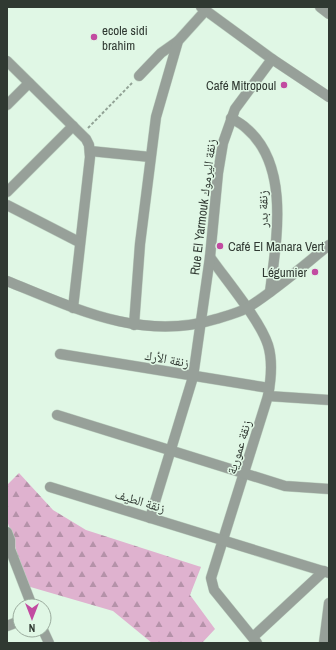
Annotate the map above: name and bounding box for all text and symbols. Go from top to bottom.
place label: ecole sidi brahim [102,22,148,54]
marker: ecole sidi brahim [89,32,99,42]
place label: Café Mitropoul [206,77,276,94]
marker: Café Mitropoul [279,80,289,90]
street label: Rue El Yarmouk زنقة اليرموك [186,138,220,276]
street label: زنقة بدر [254,190,272,229]
place label: Café El Manara Vert [228,238,324,255]
marker: Café El Manara Vert [215,241,225,251]
place label: Légumier [262,264,307,281]
marker: Légumier [310,267,320,277]
street label: زنقة الأرك [144,347,190,371]
street label: زنقة عمورية [223,418,255,476]
street label: زنقة الطيف [113,485,167,517]
north arrow [12,598,52,638]
text: N [29,621,35,635]

